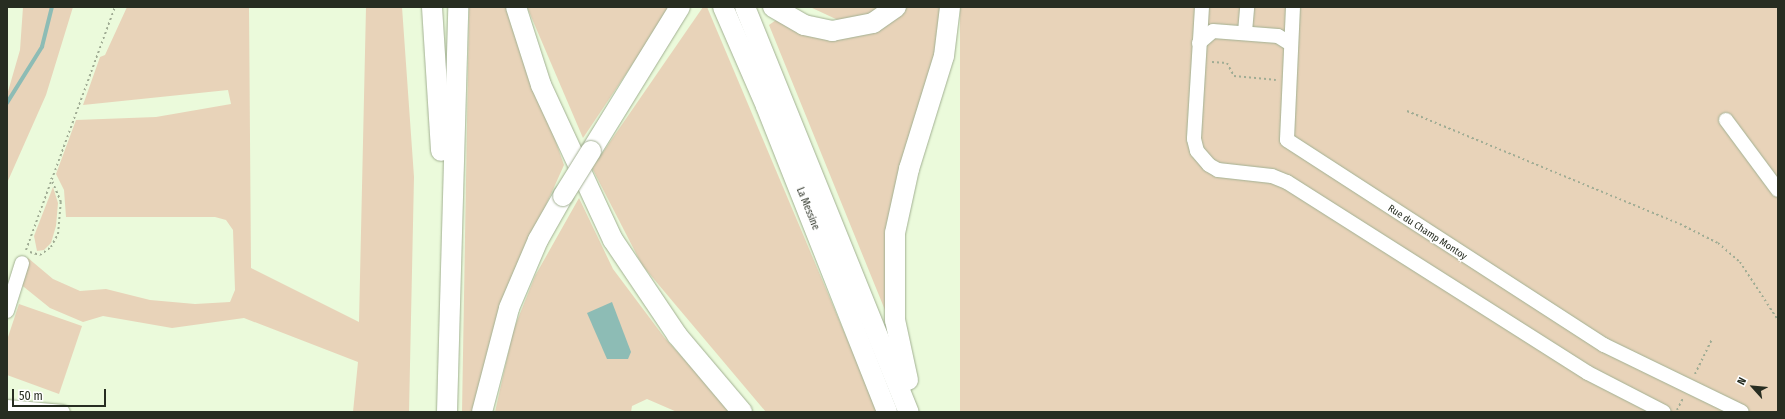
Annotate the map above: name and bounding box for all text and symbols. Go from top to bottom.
street label: La Messine [793,186,821,232]
street label: Rue du Champ Montoy [1385,203,1469,263]
north arrow [1733,367,1773,407]
text: N [1735,375,1749,387]
scale bar [14,381,108,407]
text: 50 m [19,389,43,403]

